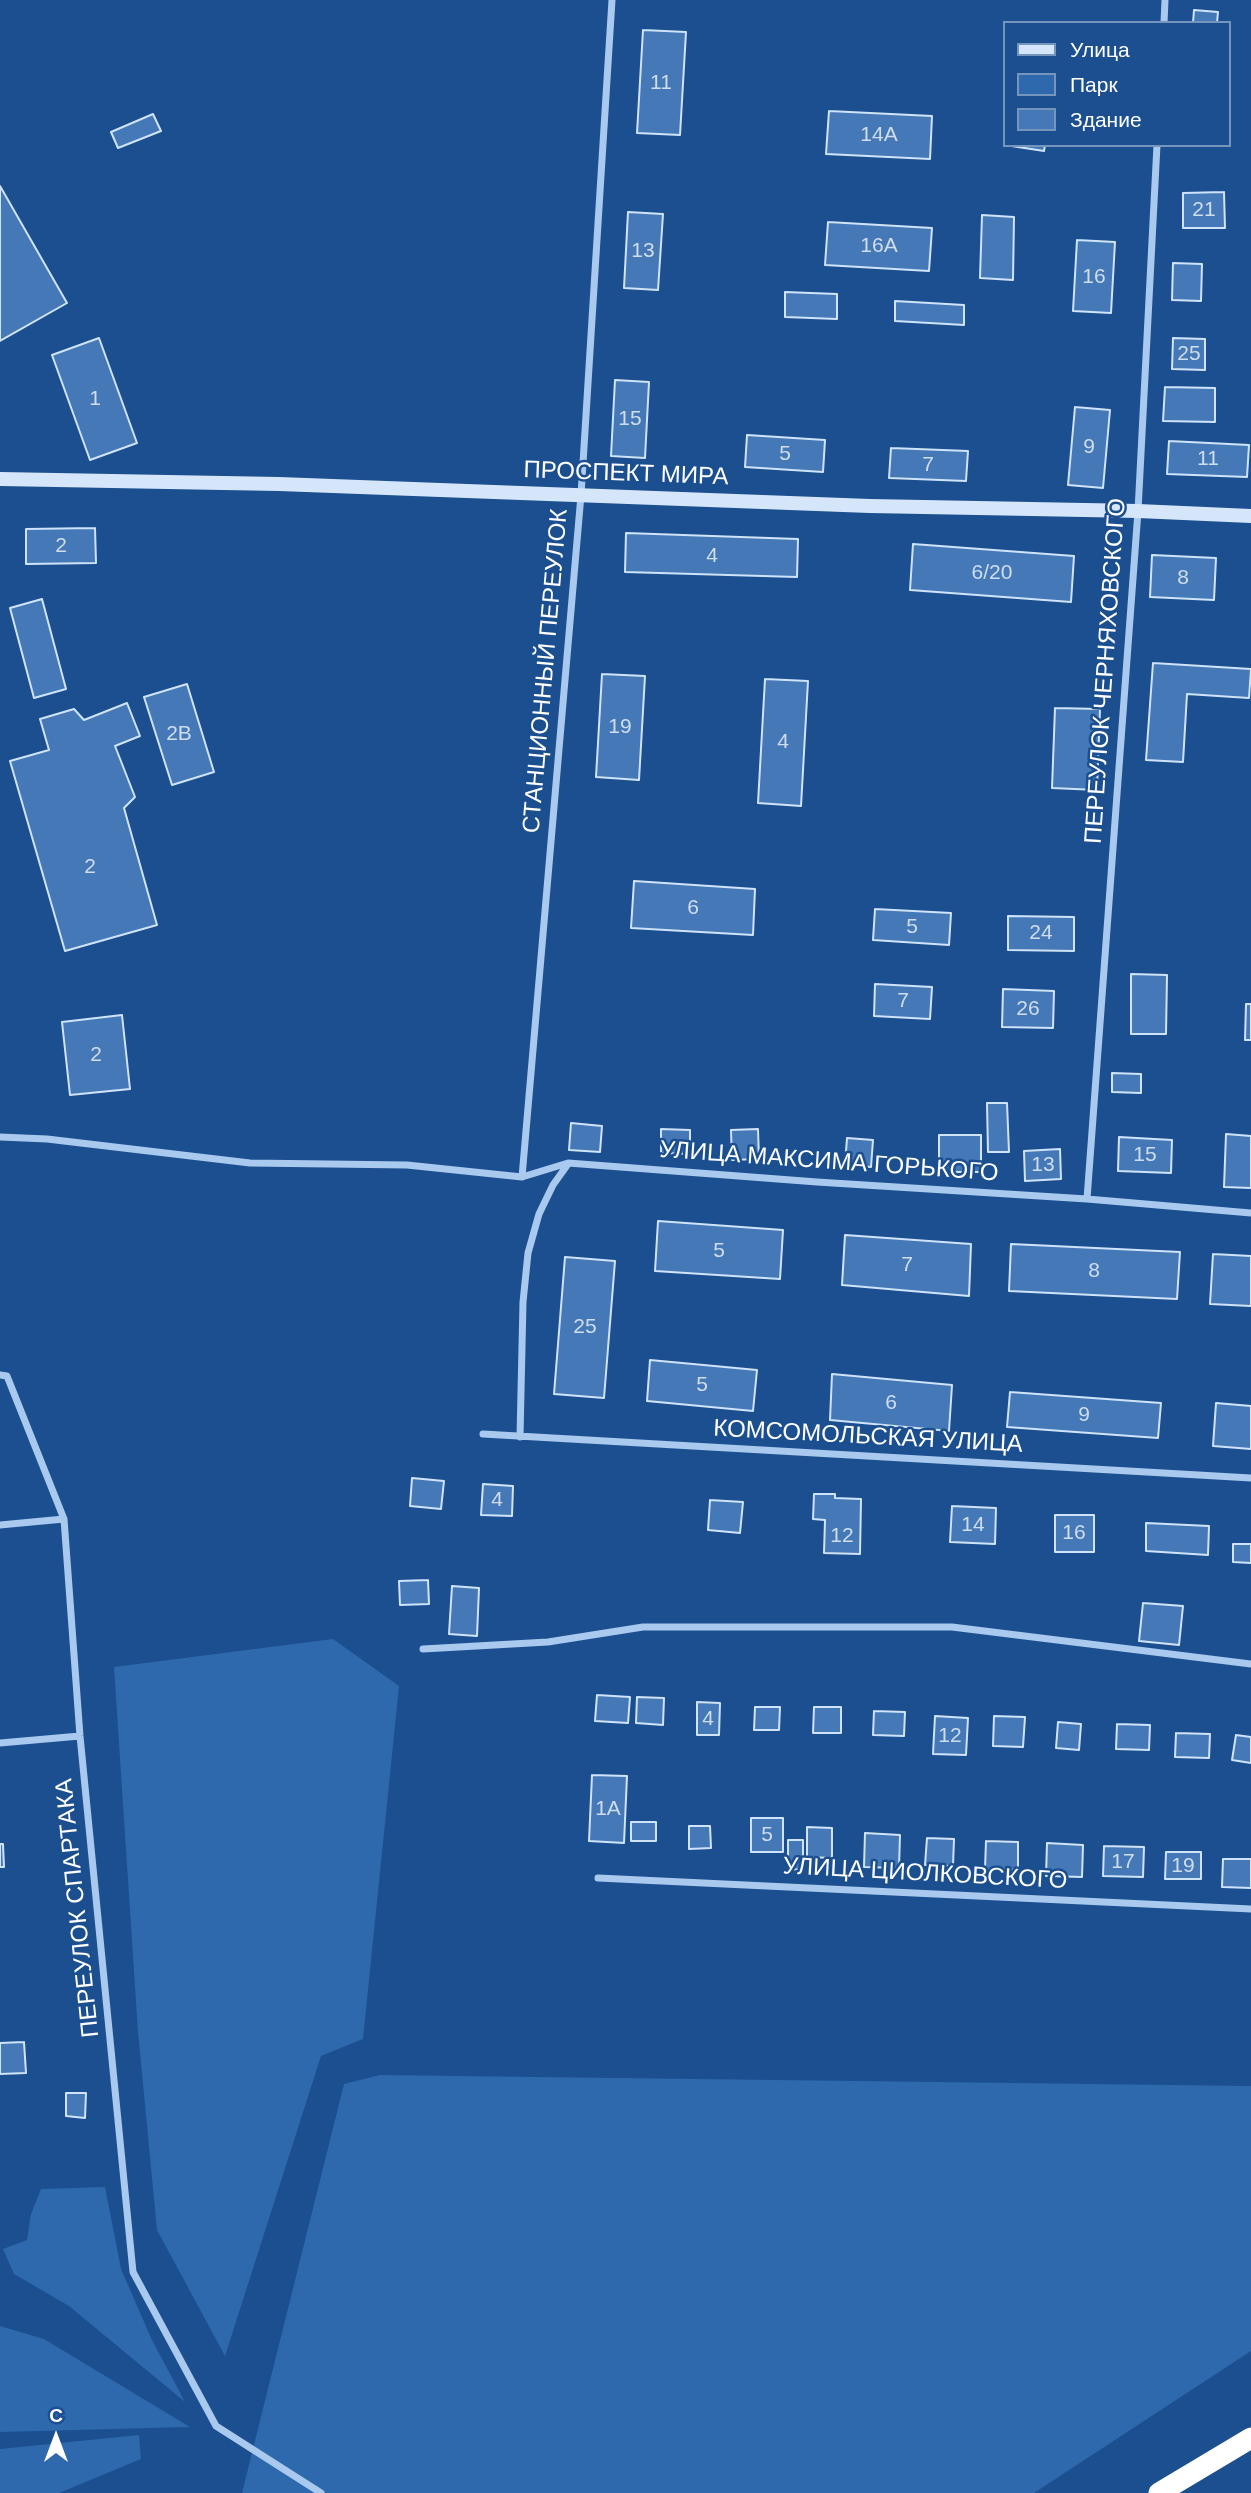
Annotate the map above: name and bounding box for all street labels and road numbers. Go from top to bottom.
street label: ПРОСПЕКТ МИРА [523,456,729,492]
street label: ПЕРЕУЛОК ЧЕРНЯХОВСКОГО [1080,497,1132,845]
street label: СТАНЦИОННЫЙ ПЕРЕУЛОК [517,508,575,834]
street label: УЛИЦА МАКСИМА ГОРЬКОГО [659,1136,999,1188]
street label: КОМСОМОЛЬСКАЯ УЛИЦА [713,1415,1023,1459]
street label: ПЕРЕУЛОК СПАРТАКА [50,1777,106,2039]
street label: УЛИЦА ЦИОЛКОВСКОГО [782,1852,1068,1896]

